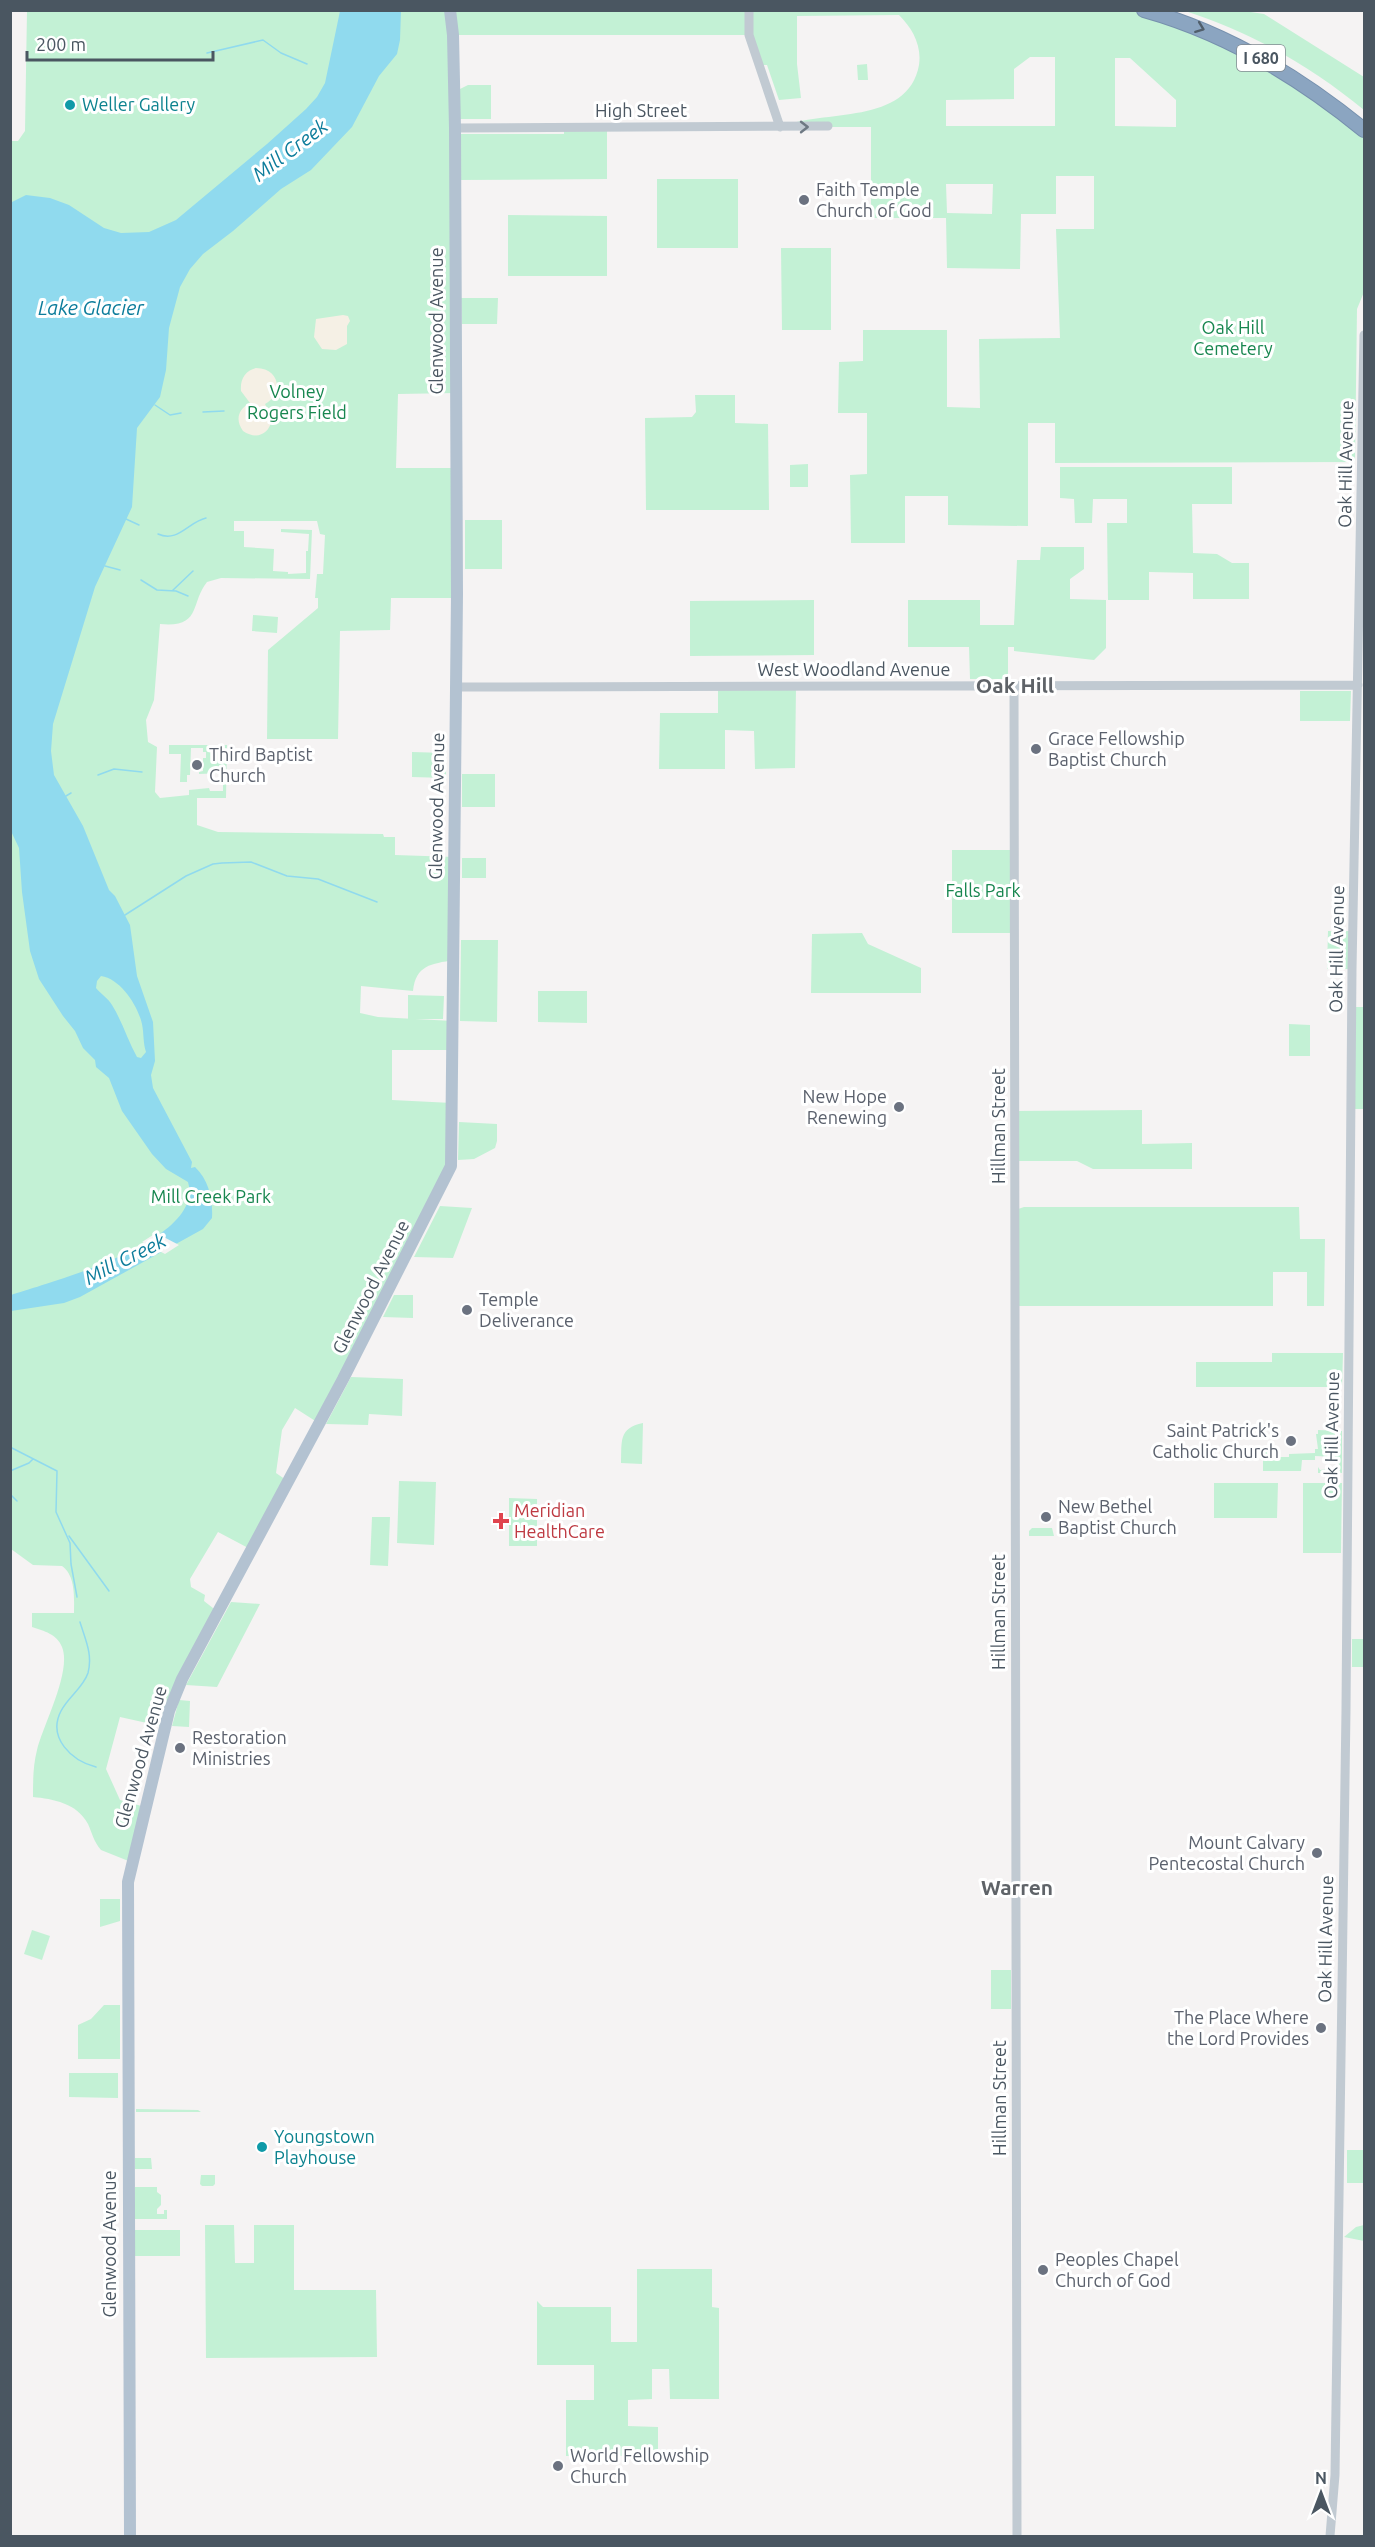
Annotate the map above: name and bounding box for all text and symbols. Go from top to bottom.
one-way arrow [1193,21,1204,33]
scale bar [27,24,213,62]
text: 200 m [36,34,86,54]
road number: I 680 [1237,45,1285,71]
place label: Weller Gallery [82,94,195,114]
marker: Weller Gallery [63,98,77,112]
street label: High Street [595,100,687,120]
water label: Mill Creek [247,113,332,185]
one-way arrow [799,121,808,133]
place label: Faith Temple Church of God [816,179,932,220]
marker: Faith Temple Church of God [797,193,811,207]
street label: Glenwood Avenue [426,247,446,395]
water label: Lake Glacier [38,296,145,319]
park label: Oak Hill Cemetery [1193,317,1273,358]
park label: Volney Rogers Field [247,381,347,422]
street label: Oak Hill Avenue [1334,400,1356,528]
street label: West Woodland Avenue [758,659,950,679]
district label: Oak Hill [976,673,1054,697]
place label: Grace Fellowship Baptist Church [1048,728,1185,769]
street label: Glenwood Avenue [425,732,447,880]
marker: Grace Fellowship Baptist Church [1029,742,1043,756]
place label: Third Baptist Church [209,744,313,785]
marker: Third Baptist Church [190,758,204,772]
park label: Falls Park [945,880,1021,900]
street label: Oak Hill Avenue [1325,885,1347,1013]
street label: Hillman Street [988,1068,1008,1184]
place label: New Hope Renewing [803,1086,887,1127]
marker: New Hope Renewing [892,1100,906,1114]
park label: Mill Creek Park [151,1186,271,1206]
street label: Glenwood Avenue [328,1216,412,1357]
water label: Mill Creek [80,1228,170,1289]
place label: Temple Deliverance [479,1289,574,1330]
marker: Temple Deliverance [460,1303,474,1317]
street label: Oak Hill Avenue [1320,1371,1342,1499]
place label: Saint Patrick's Catholic Church [1152,1420,1279,1461]
marker: Saint Patrick's Catholic Church [1284,1434,1298,1448]
place label: New Bethel Baptist Church [1058,1496,1177,1537]
place label: Meridian HealthCare [514,1500,605,1541]
marker: New Bethel Baptist Church [1039,1510,1053,1524]
marker: Meridian HealthCare [492,1512,510,1530]
street label: Hillman Street [988,1554,1008,1670]
street label: Glenwood Avenue [110,1683,170,1830]
place label: Restoration Ministries [192,1727,287,1768]
marker: Restoration Ministries [173,1741,187,1755]
place label: Mount Calvary Pentecostal Church [1149,1832,1305,1873]
marker: Mount Calvary Pentecostal Church [1310,1846,1324,1860]
district label: Warren [981,1875,1053,1899]
street label: Oak Hill Avenue [1314,1875,1336,2003]
place label: The Place Where the Lord Provides [1167,2007,1309,2048]
marker: The Place Where the Lord Provides [1314,2021,1328,2035]
street label: Hillman Street [989,2040,1009,2156]
place label: Youngstown Playhouse [274,2126,375,2167]
marker: Youngstown Playhouse [255,2140,269,2154]
street label: Glenwood Avenue [99,2170,119,2318]
place label: Peoples Chapel Church of God [1055,2249,1179,2290]
marker: Peoples Chapel Church of God [1036,2263,1050,2277]
place label: World Fellowship Church [570,2445,709,2486]
marker: World Fellowship Church [551,2459,565,2473]
north arrow [1291,2463,1351,2523]
text: N [1315,2469,1327,2487]

